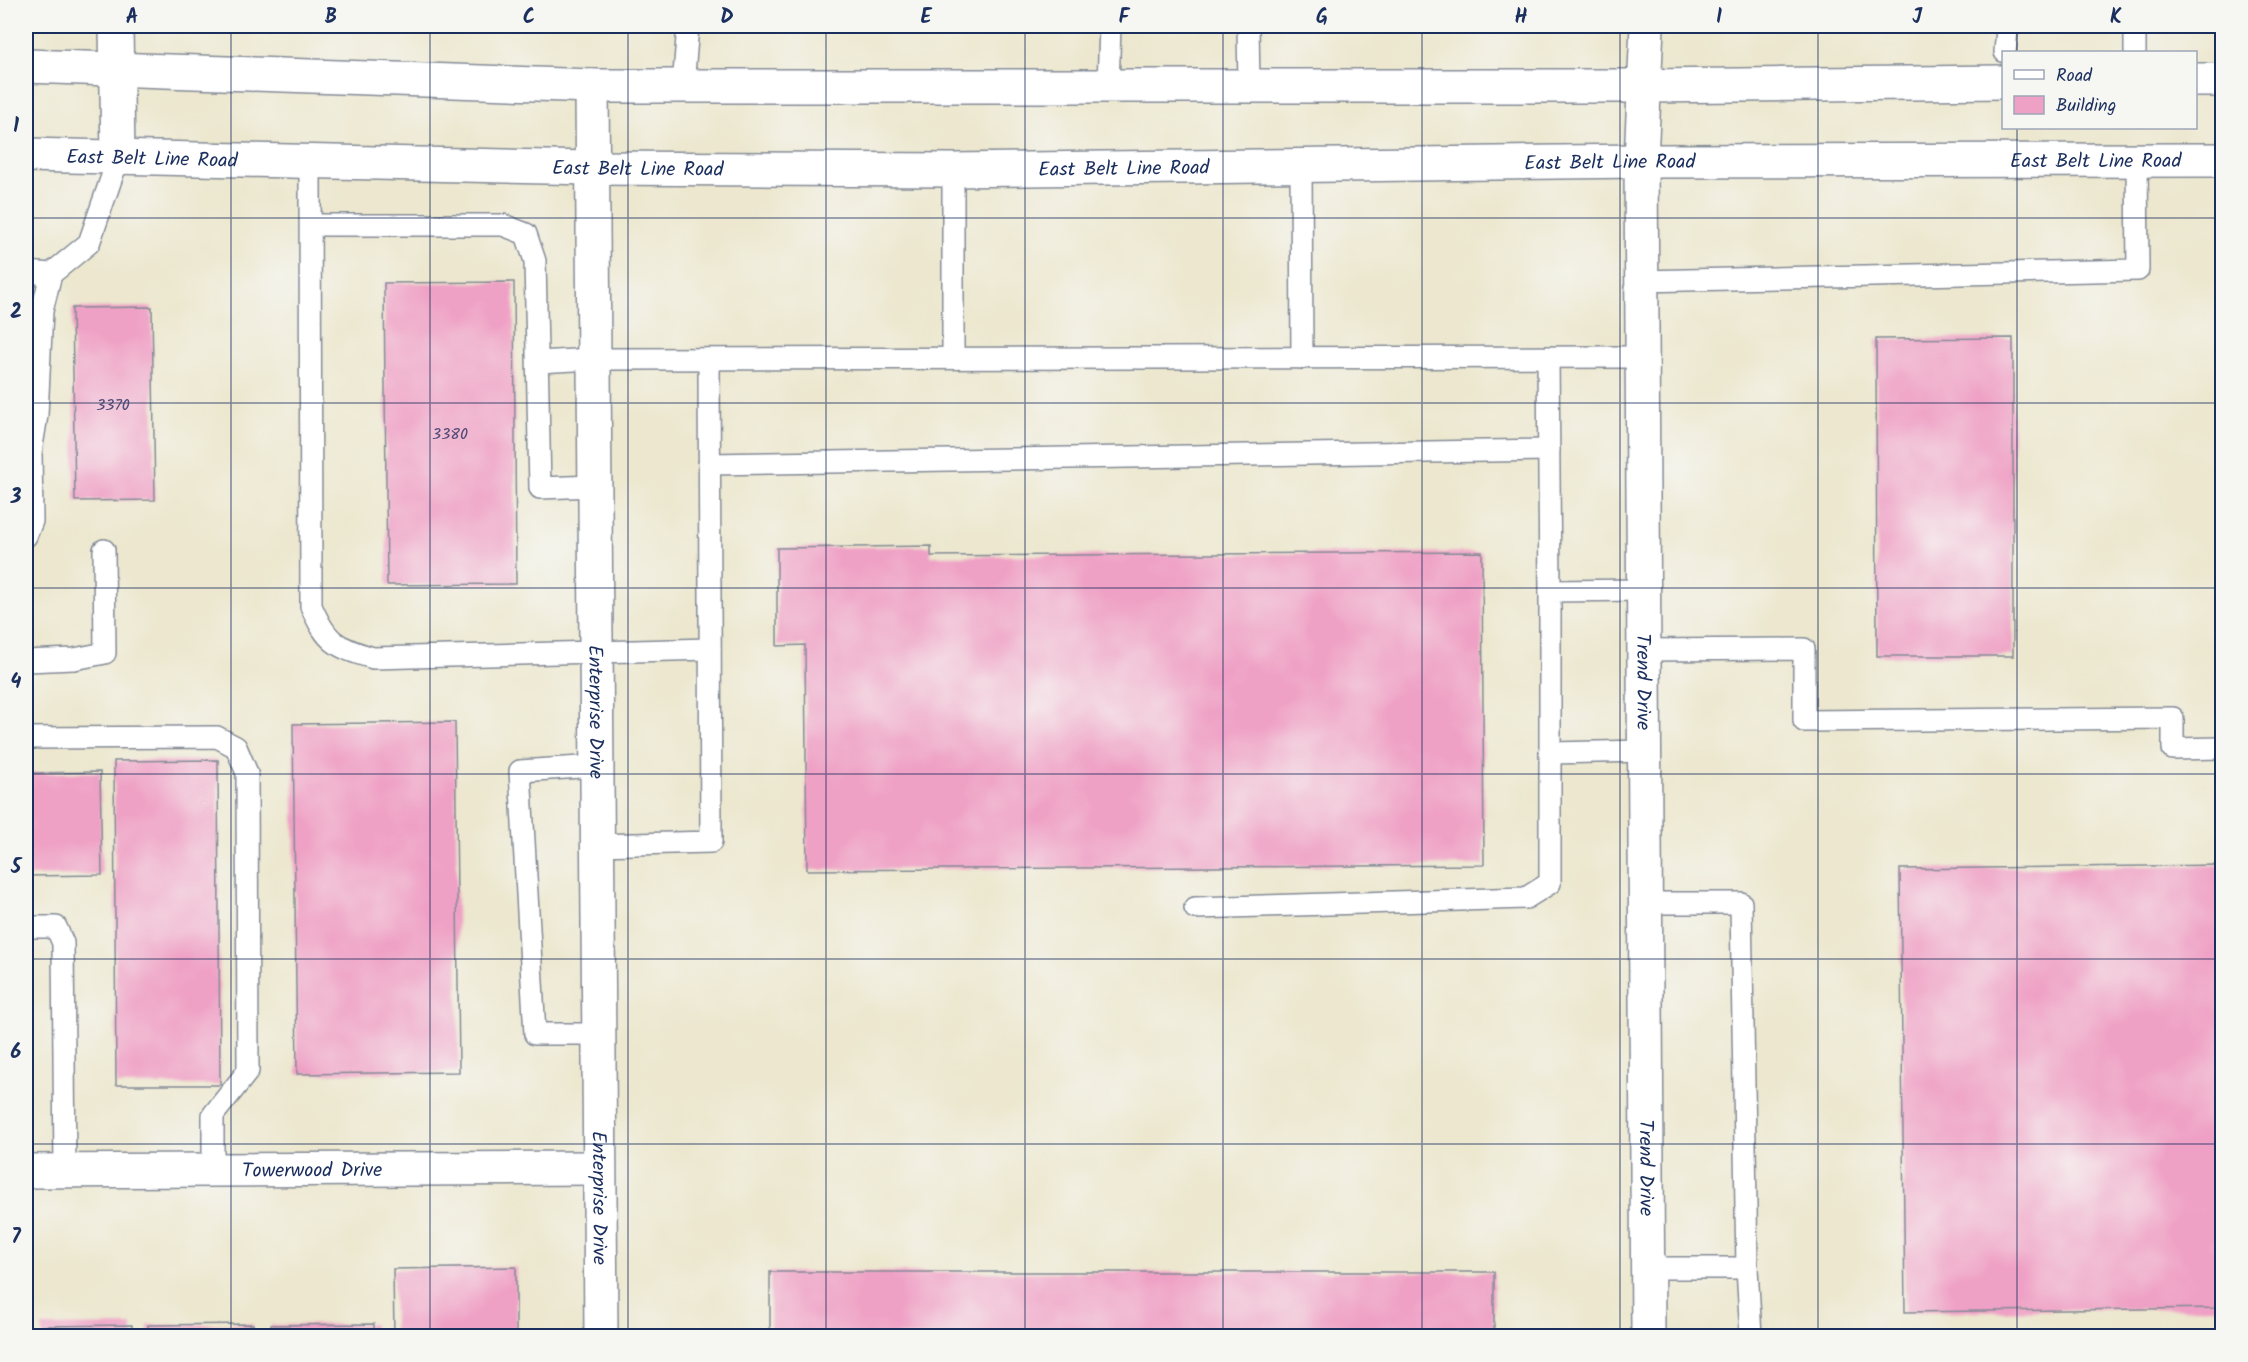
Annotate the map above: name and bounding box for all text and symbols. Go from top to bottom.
text: A [126,2,138,34]
text: B [325,2,337,34]
text: C [523,2,535,34]
text: D [720,2,734,34]
text: E [920,2,932,34]
text: F [1119,2,1131,34]
text: G [1316,2,1328,34]
text: H [1514,2,1528,34]
text: I [1716,2,1722,34]
text: J [1912,2,1923,34]
text: K [2110,2,2122,34]
legend [2002,51,2197,129]
text: Road [2056,62,2093,91]
text: Building [2056,92,2116,121]
text: 1 [13,111,19,143]
street label: East Belt Line Road [66,142,239,178]
street label: East Belt Line Road [2010,146,2183,178]
street label: East Belt Line Road [1524,147,1697,181]
street label: East Belt Line Road [552,153,725,187]
street label: East Belt Line Road [1038,153,1211,187]
text: 2 [10,297,22,329]
house number: 3370 [96,393,130,418]
house number: 3380 [432,422,468,447]
text: 3 [10,482,22,514]
street label: Trend Drive [1626,633,1658,730]
street label: Enterprise Drive [578,645,611,779]
text: 4 [11,667,22,699]
text: 5 [10,852,23,884]
text: 6 [11,1037,22,1069]
street label: Trend Drive [1629,1119,1661,1216]
street label: Enterprise Drive [582,1131,614,1265]
street label: Towerwood Drive [242,1155,382,1188]
text: 7 [11,1222,21,1254]

